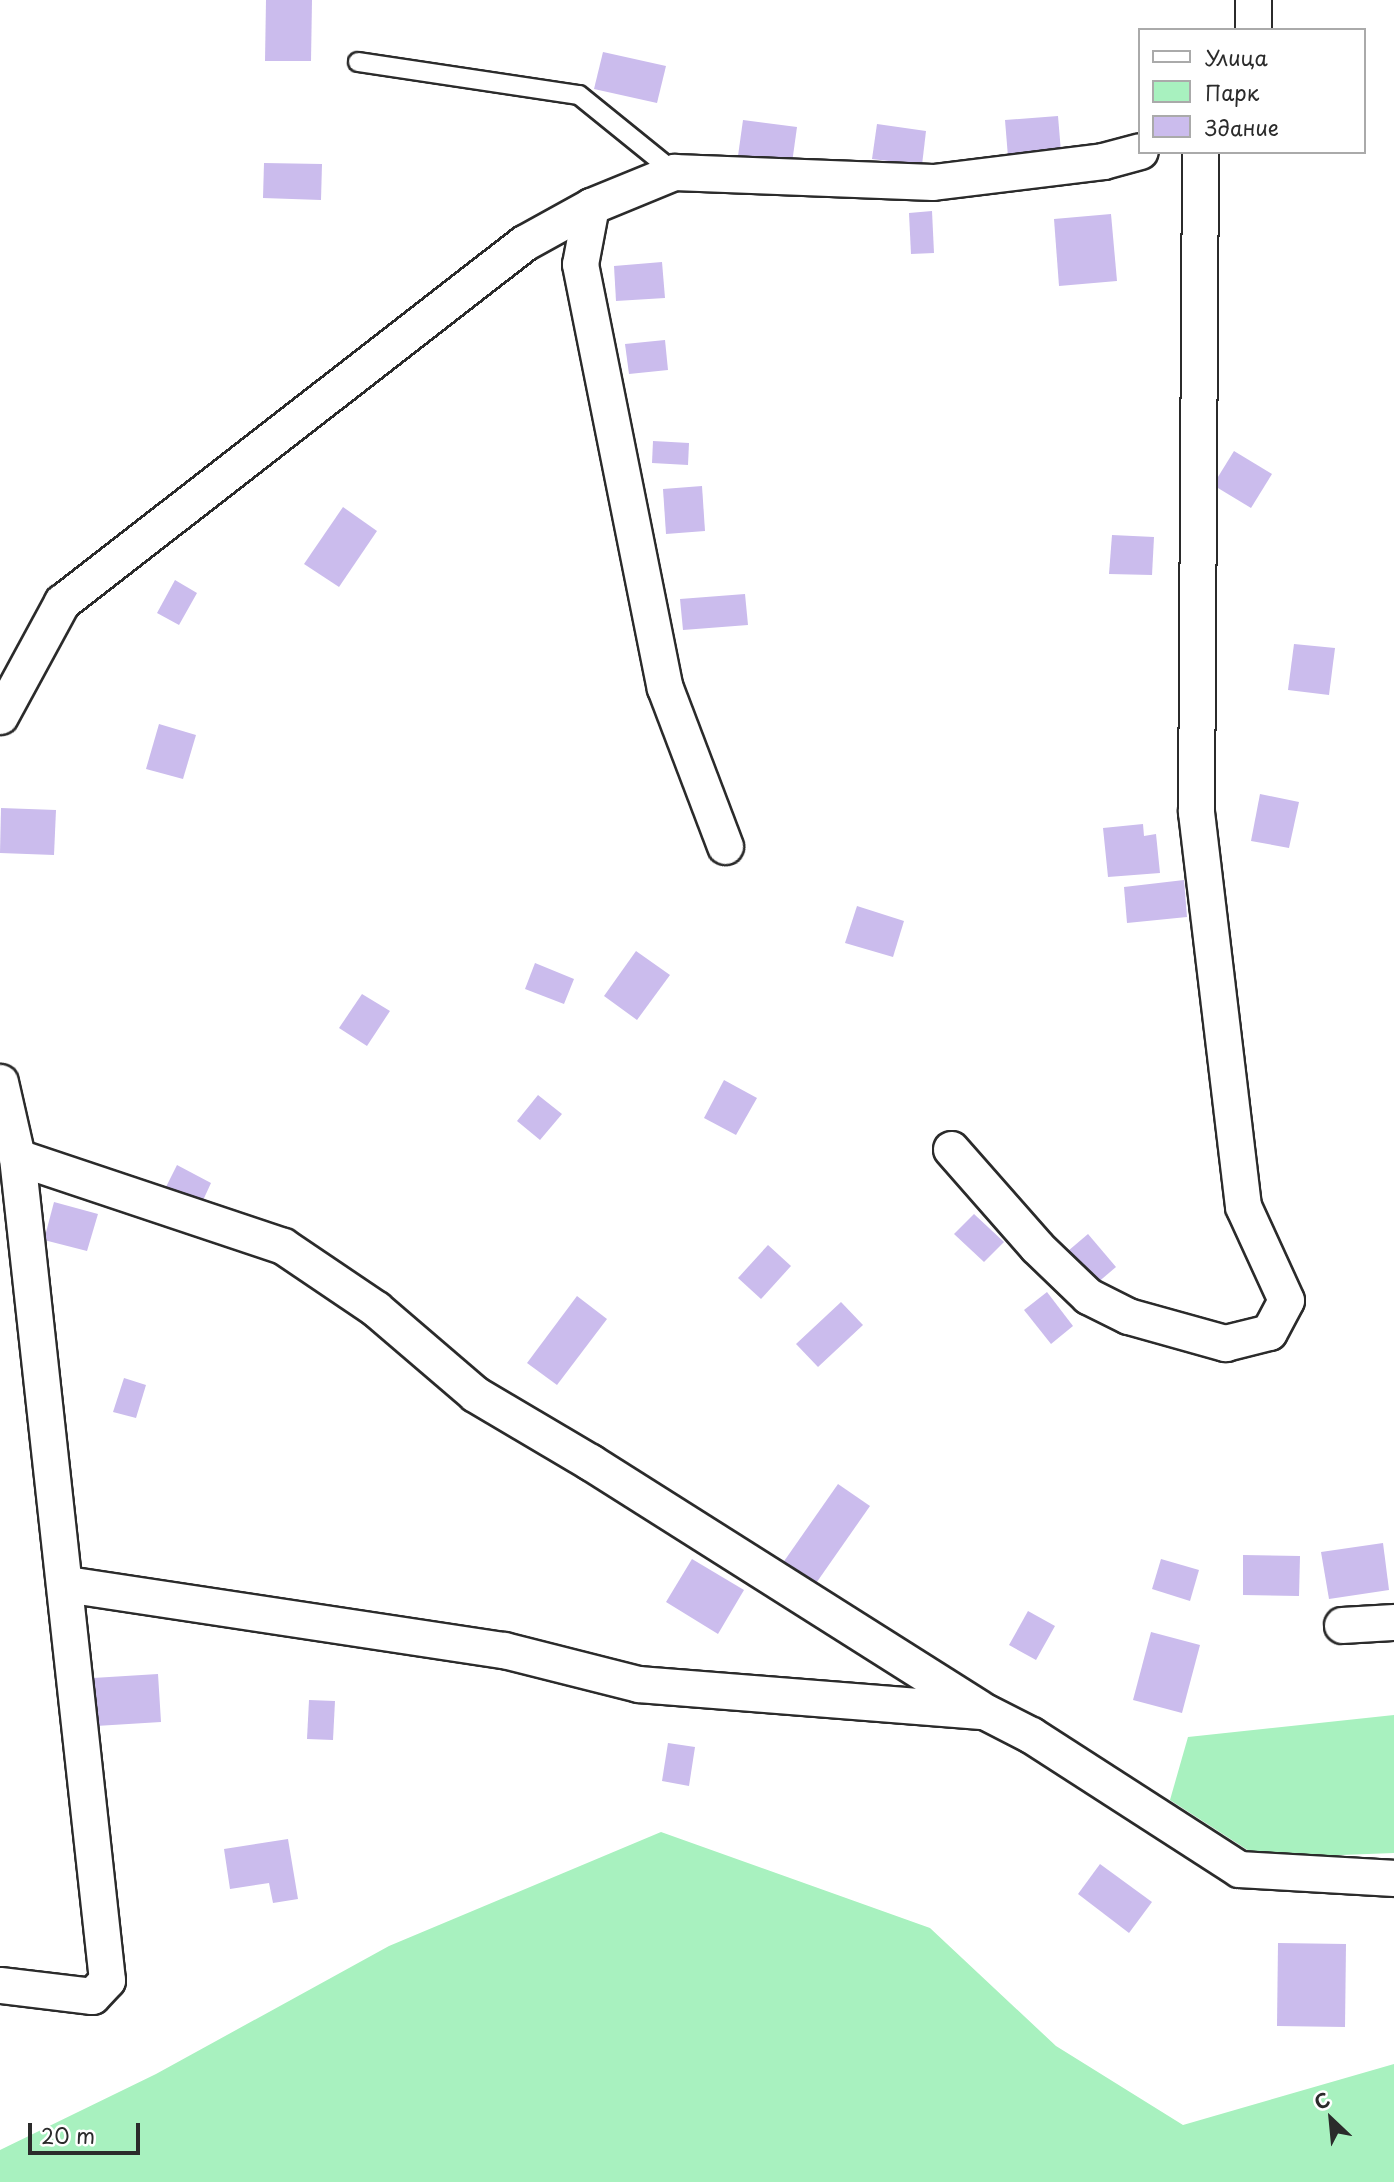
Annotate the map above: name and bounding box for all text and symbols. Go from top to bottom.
legend [1138,28,1366,154]
text: Улица [1205,41,1268,73]
text: Парк [1205,76,1259,108]
text: Здание [1205,111,1279,143]
north arrow [1296,2084,1366,2154]
text: С [1309,2084,1334,2116]
scale bar [32,2108,144,2152]
text: 20 m [41,2119,95,2151]

